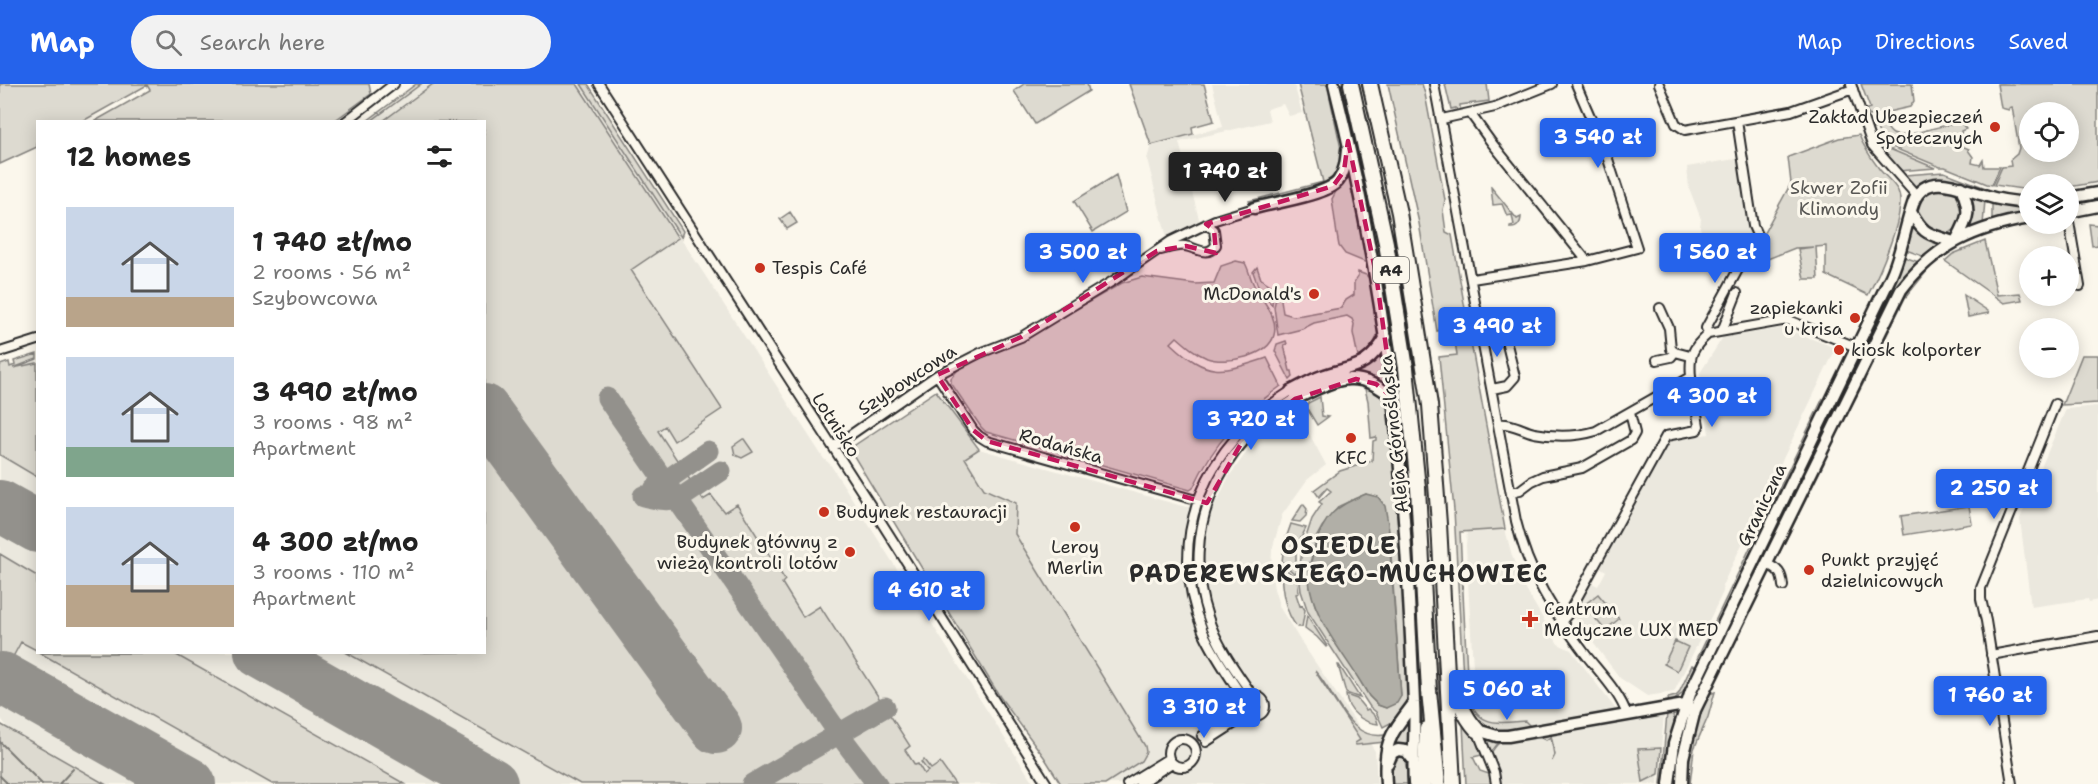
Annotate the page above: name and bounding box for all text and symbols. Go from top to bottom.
search box [131,15,551,69]
text: Map [30,23,95,61]
icon: search [152,26,185,59]
text: Search here [200,28,325,57]
text: Map [1797,28,1842,56]
text: Directions [1875,28,1975,56]
text: Saved [2008,28,2068,56]
map controls [2019,102,2079,378]
button: locate [2019,102,2079,162]
place label: Zakład Ubezpieczeń Społecznych [1809,105,1983,150]
pin: 3 540 zł [1536,118,1660,169]
marker: Zakład Ubezpieczeń Społecznych [1988,120,2002,134]
text: 3 540 zł [1554,124,1642,150]
text: 12 homes [66,139,191,174]
icon: filters [423,140,456,173]
pin: 1 740 zł [1163,152,1287,203]
text: 1 740 zł [1183,158,1267,184]
button: layers [2019,174,2079,234]
park label: Skwer Zofii Klimondy [1790,176,1888,221]
text: 1 740 zł/mo [252,224,412,259]
icon: home [114,231,186,303]
pin: 3 500 zł [1021,233,1145,284]
pin: 1 560 zł [1653,233,1777,284]
text: 3 500 zł [1039,239,1127,265]
text: 1 560 zł [1673,239,1757,265]
button: + [2019,246,2079,306]
place label: Tespis Café [772,256,867,280]
road number: A4 [1373,257,1409,283]
text: 2 rooms · 56 m² [252,259,411,285]
marker: Tespis Café [753,261,767,275]
place label: McDonald's [1203,282,1302,306]
text: Szybowcowa [252,285,378,311]
marker: McDonald's [1307,287,1321,301]
place label: zapiekanki u krisa [1750,296,1843,341]
pin: 3 490 zł [1435,307,1559,358]
marker: zapiekanki u krisa [1848,311,1862,325]
text: 3 490 zł [1452,313,1542,339]
button: − [2019,318,2079,378]
place label: kiosk kolporter [1851,338,1982,362]
street label: Szybowcowa [853,339,961,421]
marker: kiosk kolporter [1832,343,1846,357]
street label: Aleja Górnośląska [1374,354,1414,514]
text: 3 490 zł/mo [252,374,418,409]
pin: 4 300 zł [1650,377,1774,428]
icon: home [114,381,186,453]
text: 4 300 zł [1667,383,1757,409]
street label: Lotnisko [806,388,866,462]
pin: 3 720 zł [1189,400,1313,451]
text: 3 720 zł [1207,406,1295,432]
text: 3 rooms · 98 m² [252,409,413,435]
street label: Rodańska [1016,423,1106,469]
marker: KFC [1344,431,1358,445]
text: Apartment [252,435,356,461]
place label: KFC [1335,446,1367,470]
street label: Graniczna [1732,460,1792,550]
pin: 2 250 zł [1932,469,2056,520]
text: 2 250 zł [1950,475,2038,501]
place label: Budynek restauracji [836,500,1007,524]
marker: Budynek restauracji [817,505,831,519]
marker: Leroy Merlin [1068,520,1082,534]
text: 4 300 zł/mo [252,524,419,559]
place label: Budynek główny z wieżą kontroli lotów [657,530,838,575]
district label: OSIEDLE PADEREWSKIEGO-MUCHOWIEC [1129,530,1549,590]
icon: home [114,531,186,603]
place label: Leroy Merlin [1047,535,1103,580]
marker: Budynek główny z wieżą kontroli lotów [843,545,857,559]
place label: Punkt przyjęć dzielnicowych [1821,548,1944,593]
text: 3 rooms · 110 m² [252,559,415,585]
marker: Punkt przyjęć dzielnicowych [1802,563,1816,577]
pin: 4 610 zł [867,571,991,622]
text: 4 610 zł [888,577,970,603]
text: Apartment [252,585,356,611]
place label: Centrum Medyczne LUX MED [1544,597,1718,642]
marker: Centrum Medyczne LUX MED [1521,610,1539,628]
pin: 5 060 zł [1445,670,1569,721]
text: 5 060 zł [1463,676,1551,702]
pin: 1 760 zł [1928,676,2052,727]
text: 1 760 zł [1948,682,2032,708]
pin: 3 310 zł [1142,688,1266,739]
text: 3 310 zł [1162,694,1246,720]

